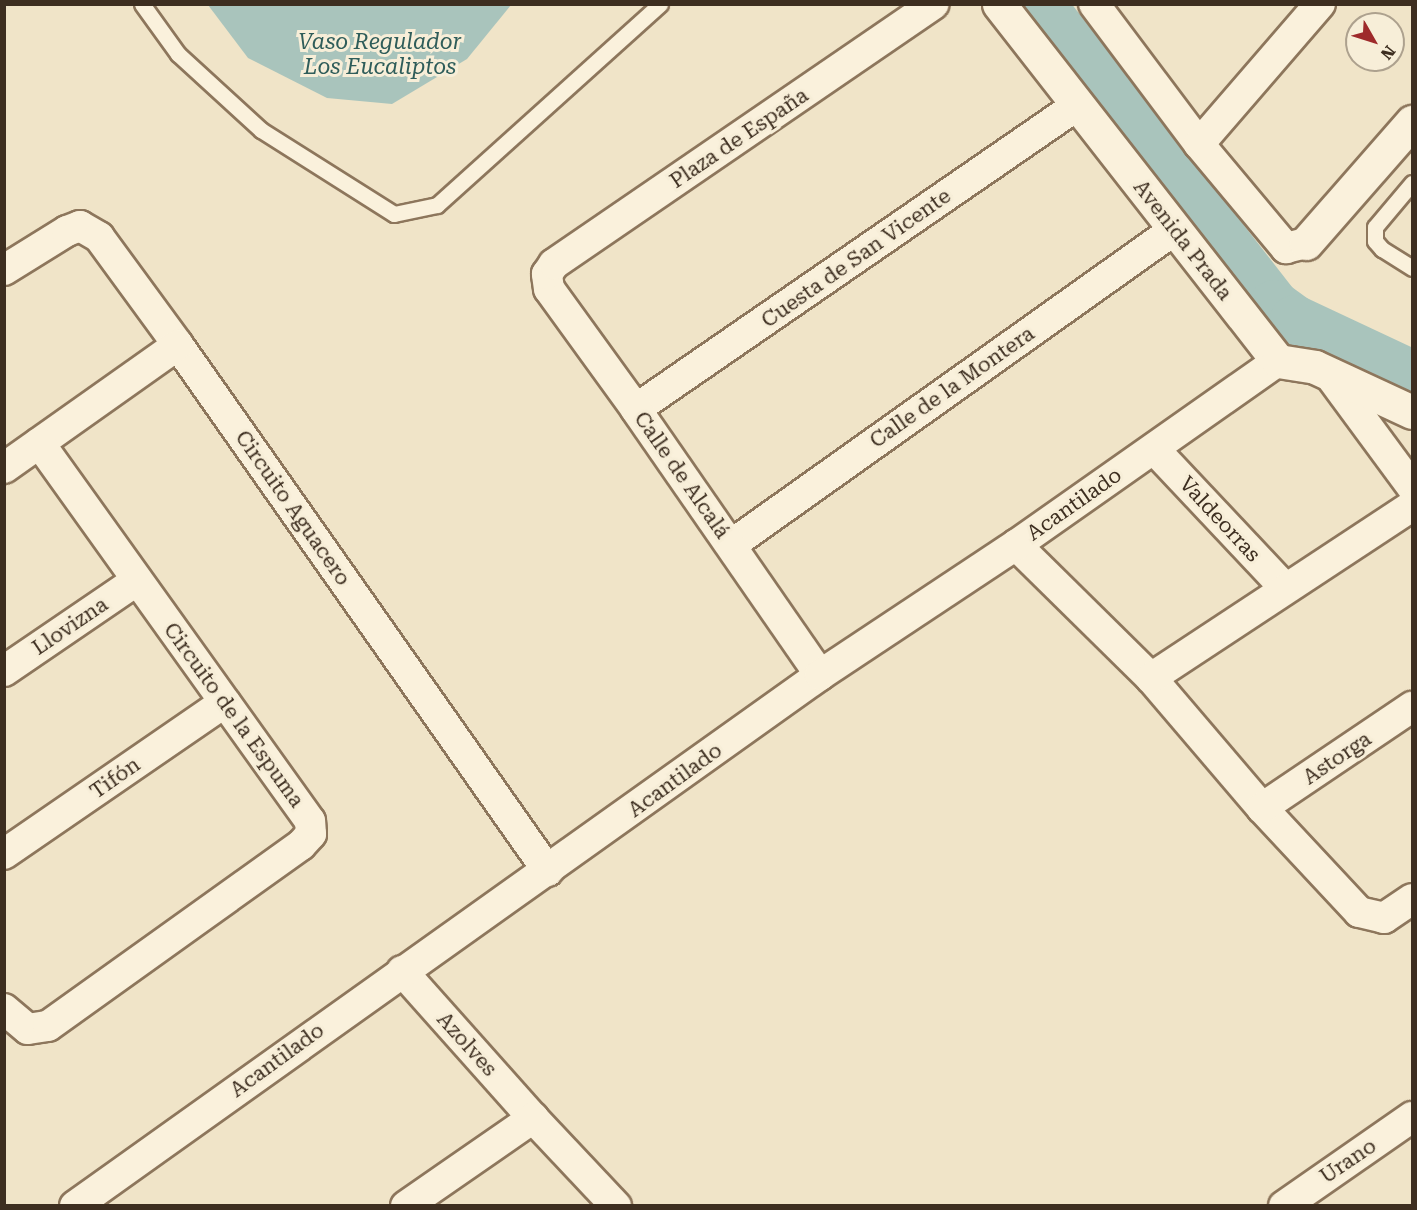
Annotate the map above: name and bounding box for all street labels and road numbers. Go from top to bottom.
street label: Plaza de España [665,82,813,194]
street label: Avenida Prada [1128,175,1238,305]
street label: Cuesta de San Vicente [757,183,955,333]
street label: Calle de la Montera [865,321,1039,453]
street label: Calle de Alcalá [629,407,735,543]
street label: Circuito Aguacero [230,426,356,590]
street label: Acantilado [1022,462,1126,546]
street label: Valdeorras [1174,471,1266,567]
street label: Llovizna [27,592,113,660]
street label: Circuito de la Espuma [159,618,309,812]
street label: Astorga [1298,726,1376,790]
street label: Acantilado [623,738,727,822]
street label: Tifón [85,752,145,804]
street label: Azolves [432,1007,502,1081]
street label: Acantilado [225,1018,329,1102]
street label: Urano [1315,1133,1381,1189]

